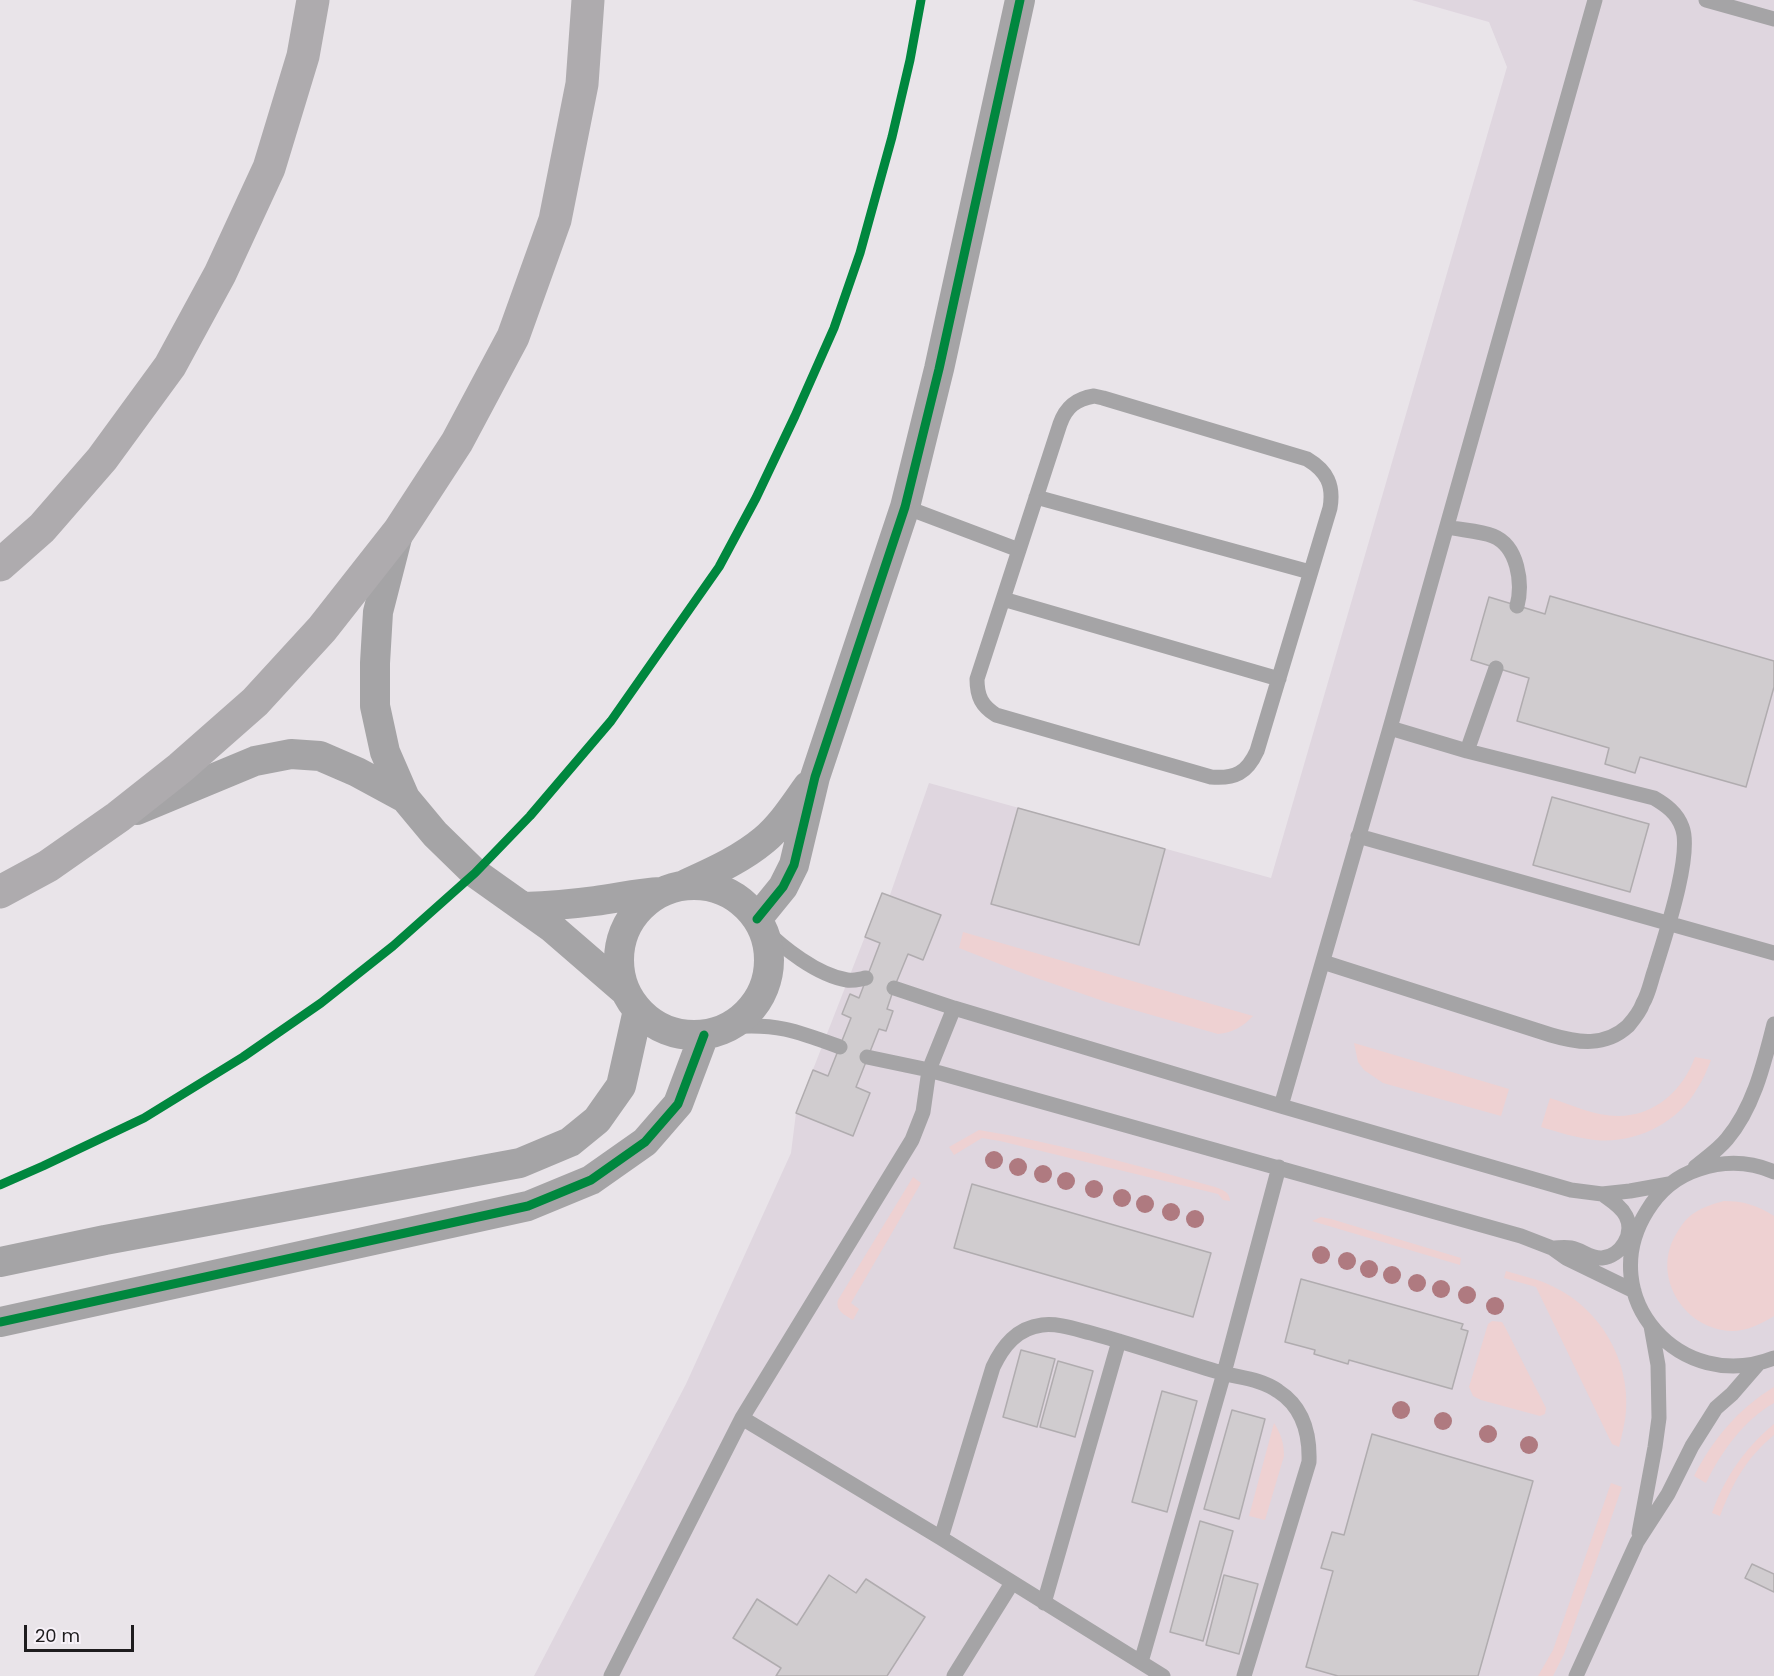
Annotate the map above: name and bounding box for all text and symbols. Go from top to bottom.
scale bar [27,1613,136,1651]
text: 20 m [35,1623,80,1648]

